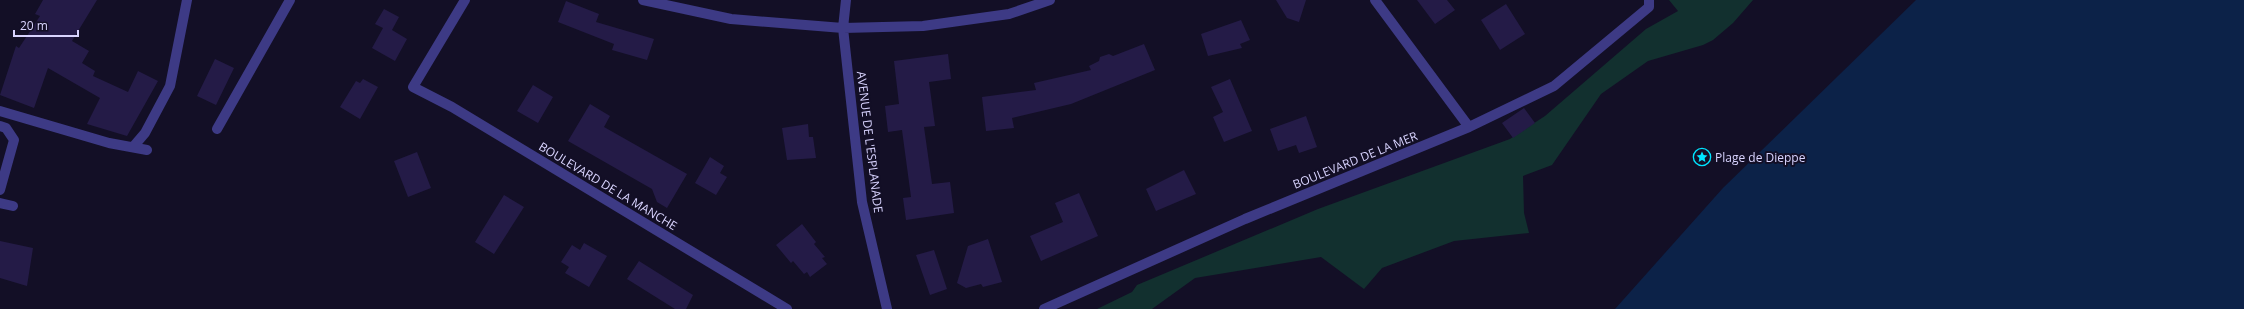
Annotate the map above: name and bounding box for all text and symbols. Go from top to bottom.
scale bar [14,12,78,38]
text: 20 m [20,17,48,34]
street label: AVENUE DE L'ESPLANADE [853,70,887,214]
street label: BOULEVARD DE LA MER [1290,127,1420,193]
street label: BOULEVARD DE LA MANCHE [536,138,680,234]
place icon: Plage de Dieppe [1692,147,1712,167]
place label: Plage de Dieppe [1715,149,1806,166]

